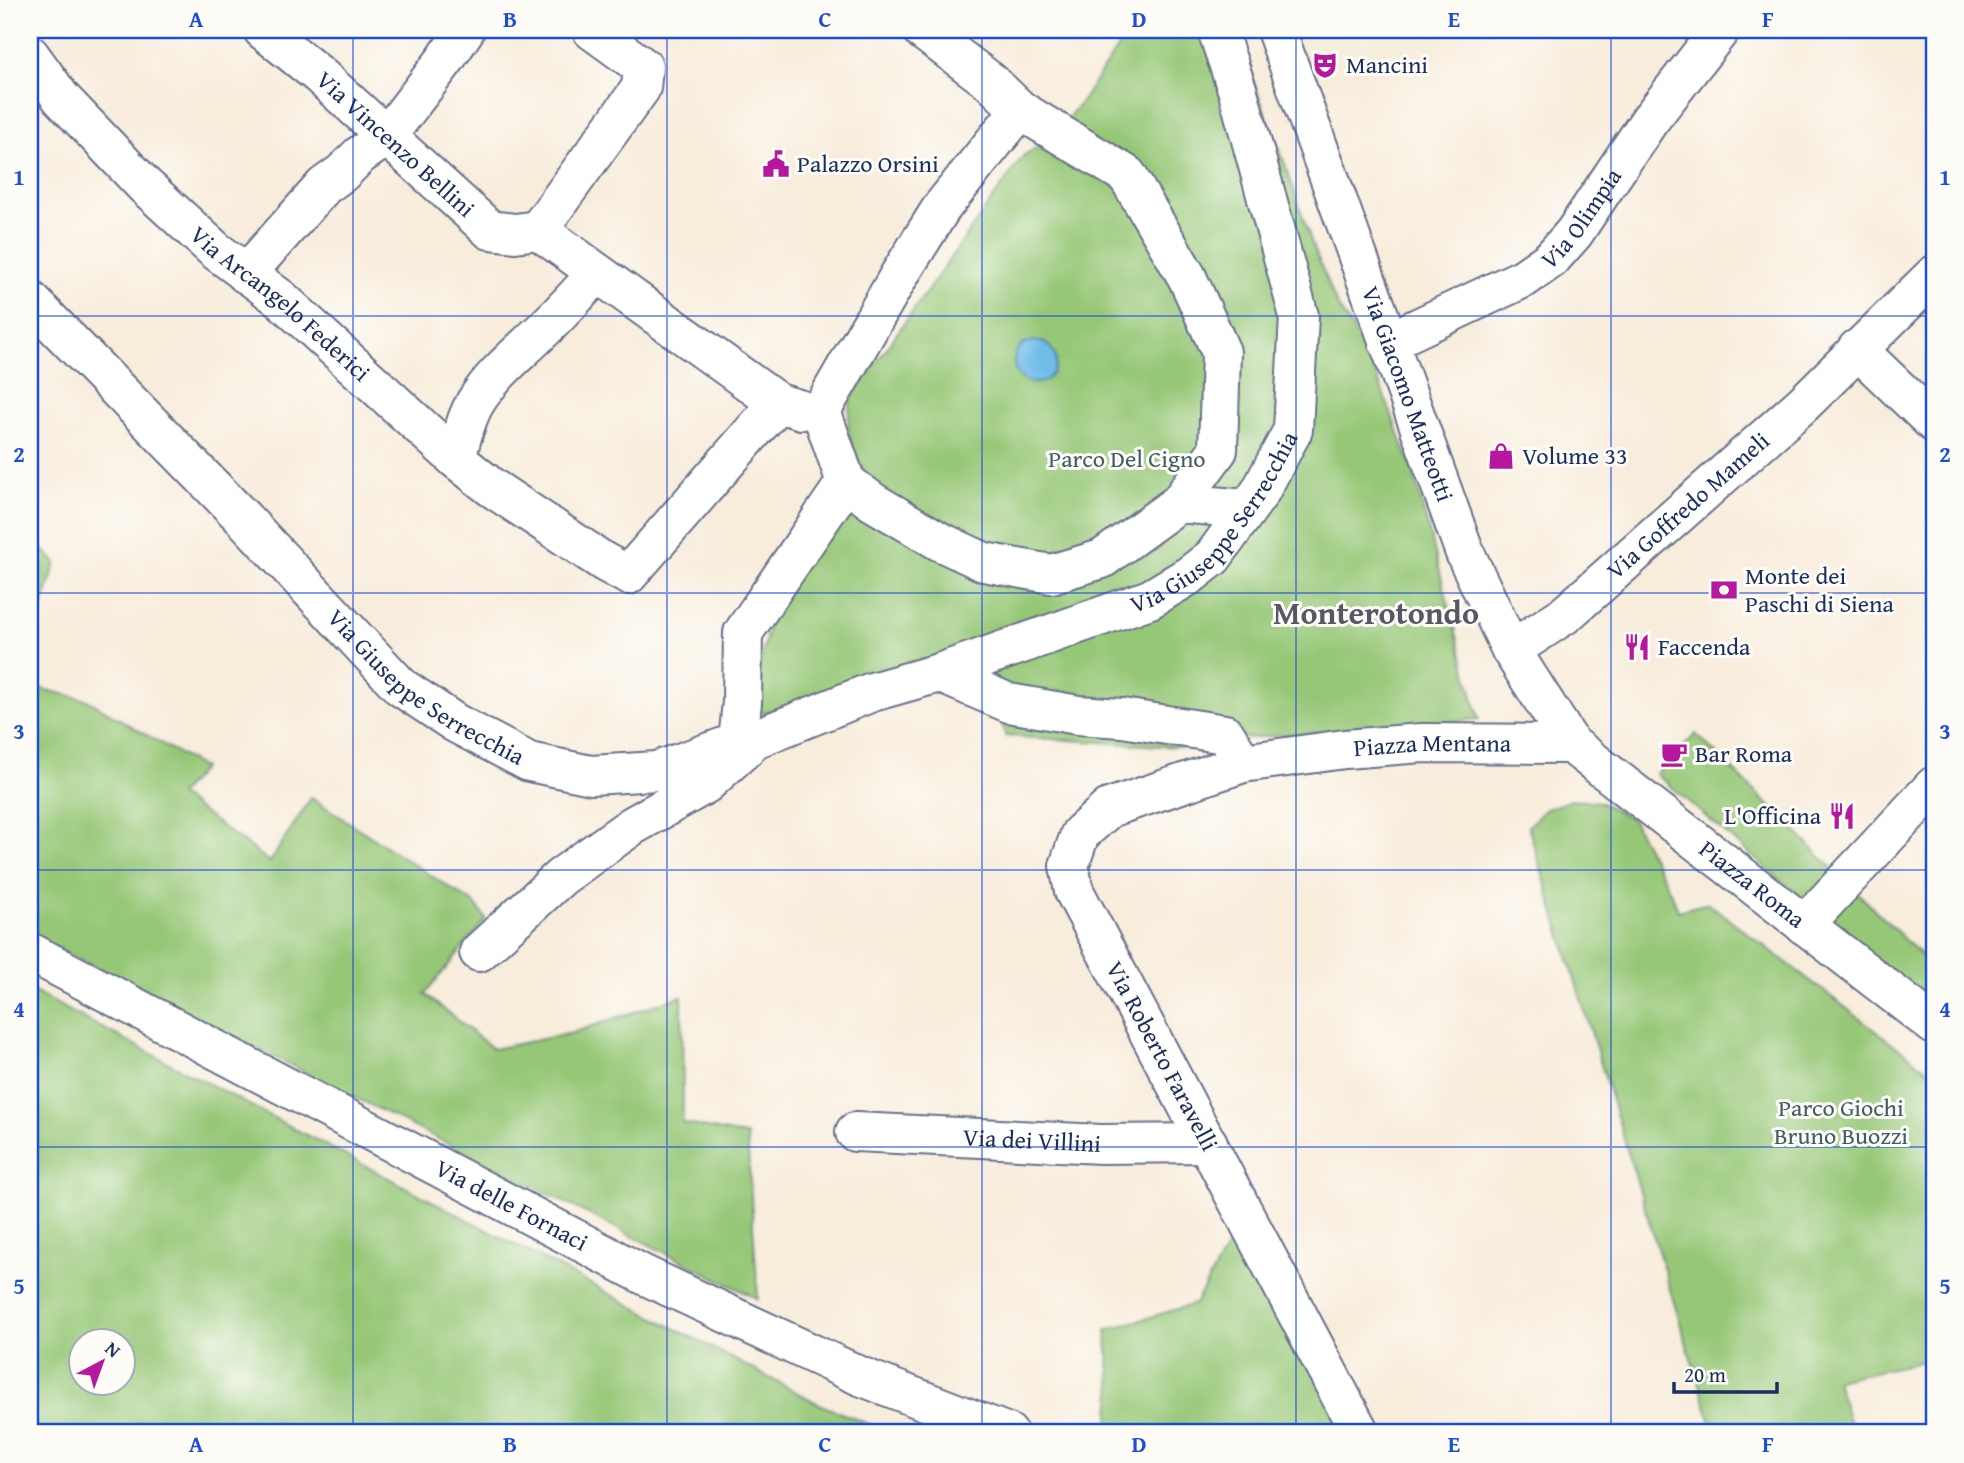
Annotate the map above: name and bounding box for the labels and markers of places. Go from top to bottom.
place label: Mancini [1346,47,1428,82]
theatre icon: Mancini [1310,50,1340,80]
place label: Palazzo Orsini [797,146,939,181]
public building icon: Palazzo Orsini [761,149,791,179]
place label: Volume 33 [1522,438,1628,473]
shop icon: Volume 33 [1486,441,1516,471]
place label: Monte dei Paschi di Siena [1745,558,1895,621]
bank icon: Monte dei Paschi di Siena [1709,575,1739,605]
place label: Faccenda [1658,629,1751,664]
restaurant icon: Faccenda [1622,632,1652,662]
place label: Bar Roma [1695,736,1793,771]
cafe icon: Bar Roma [1659,739,1689,769]
place label: L'Officina [1724,798,1822,833]
restaurant icon: L'Officina [1827,801,1857,831]

